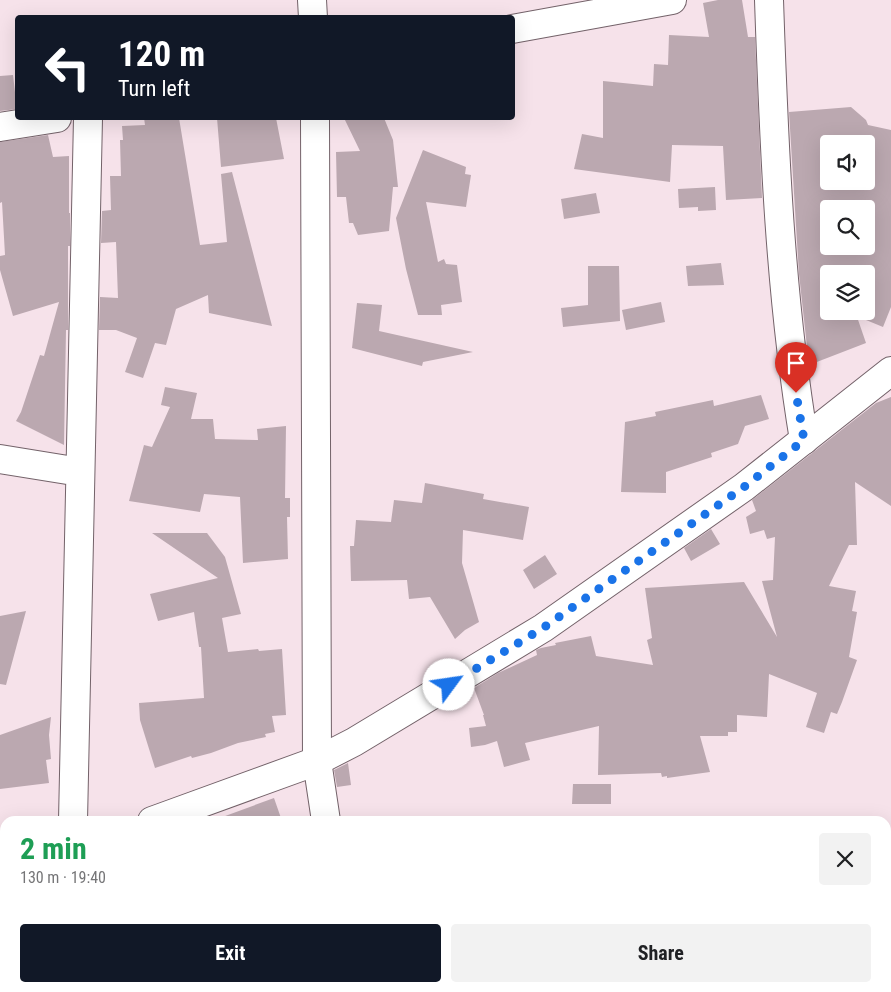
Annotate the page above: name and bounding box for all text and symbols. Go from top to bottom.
text: 120 m [118,34,205,75]
icon: left [35,35,100,100]
text: Turn left [118,76,190,101]
map controls [820,135,875,320]
button: sound [820,135,875,190]
button: search [820,200,875,255]
button: layers [820,265,875,320]
pin [775,342,817,393]
icon: arrive [782,349,810,377]
position arrow [422,658,474,710]
text: 2 min [20,831,87,866]
button: close [819,833,871,885]
text: 130 m · 19:40 [20,868,106,887]
button: Exit [20,924,441,982]
button: Share [451,924,871,982]

